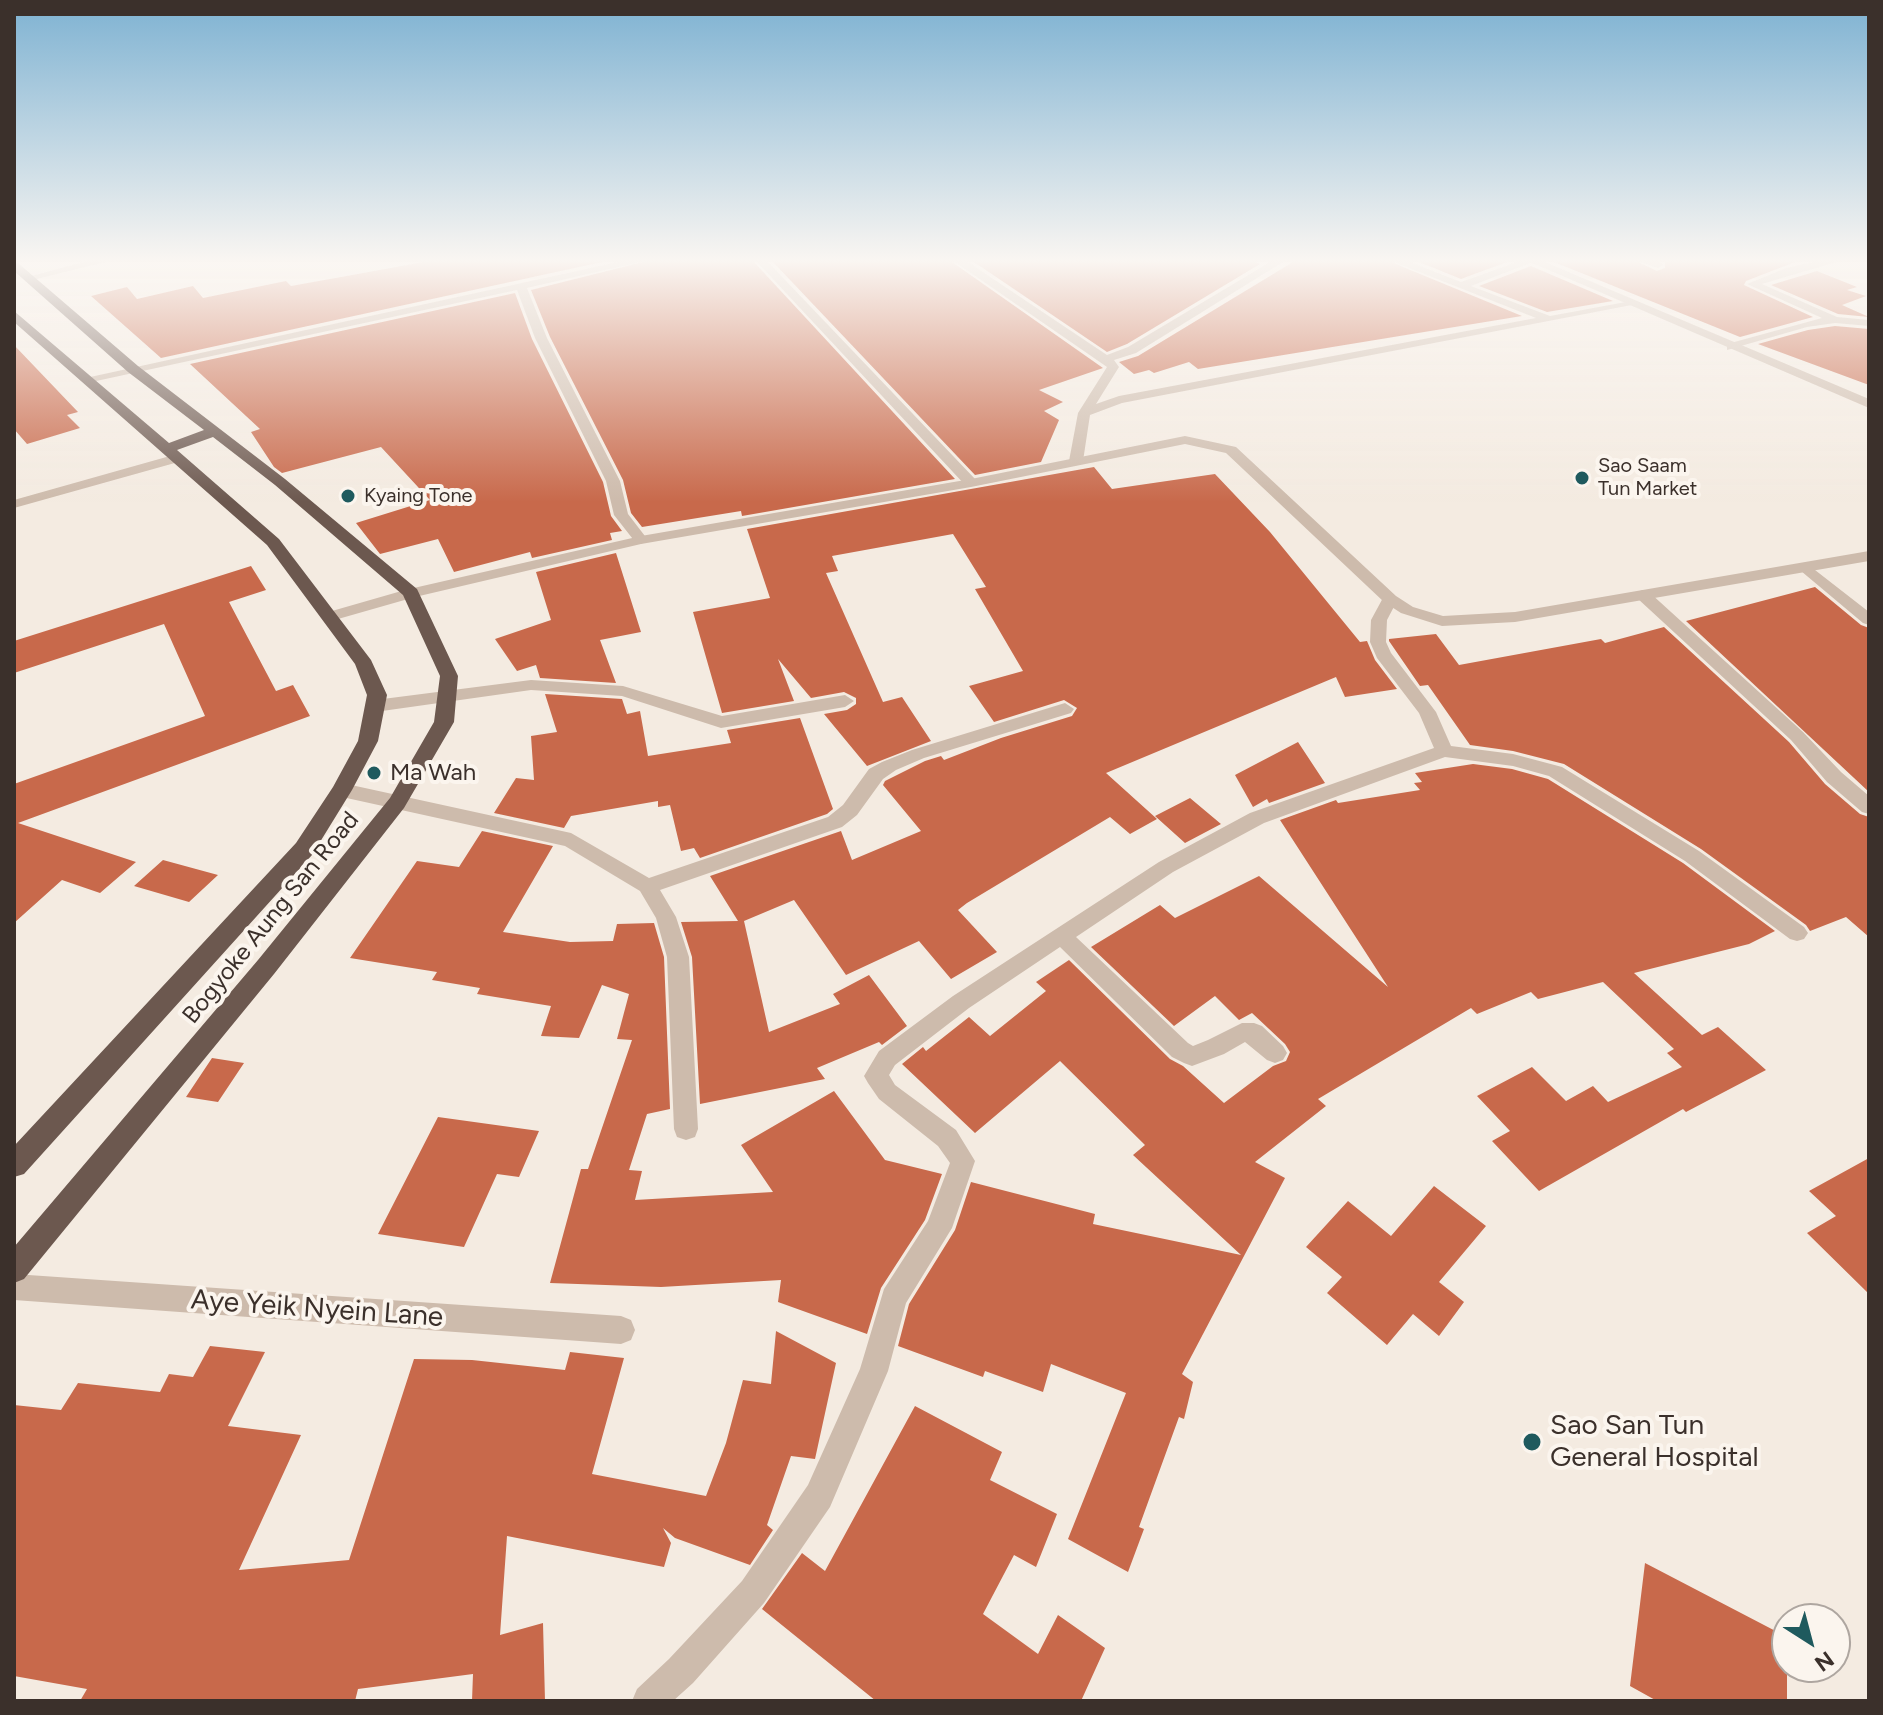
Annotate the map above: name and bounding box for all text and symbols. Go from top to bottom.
place label: Sao Saam Tun Market [1598,454,1697,501]
marker: Sao Saam Tun Market [1573,469,1591,487]
place label: Kyaing Tone [364,484,472,508]
marker: Kyaing Tone [339,487,357,505]
place label: Ma Wah [390,759,476,787]
marker: Ma Wah [365,764,383,782]
street label: Bogyoke Aung San Road [177,806,365,1030]
street label: Aye Yeik Nyein Lane [190,1283,444,1335]
place label: Sao San Tun General Hospital [1550,1409,1759,1475]
marker: Sao San Tun General Hospital [1521,1431,1543,1453]
north arrow [1771,1603,1851,1683]
text: N [1809,1645,1839,1677]

